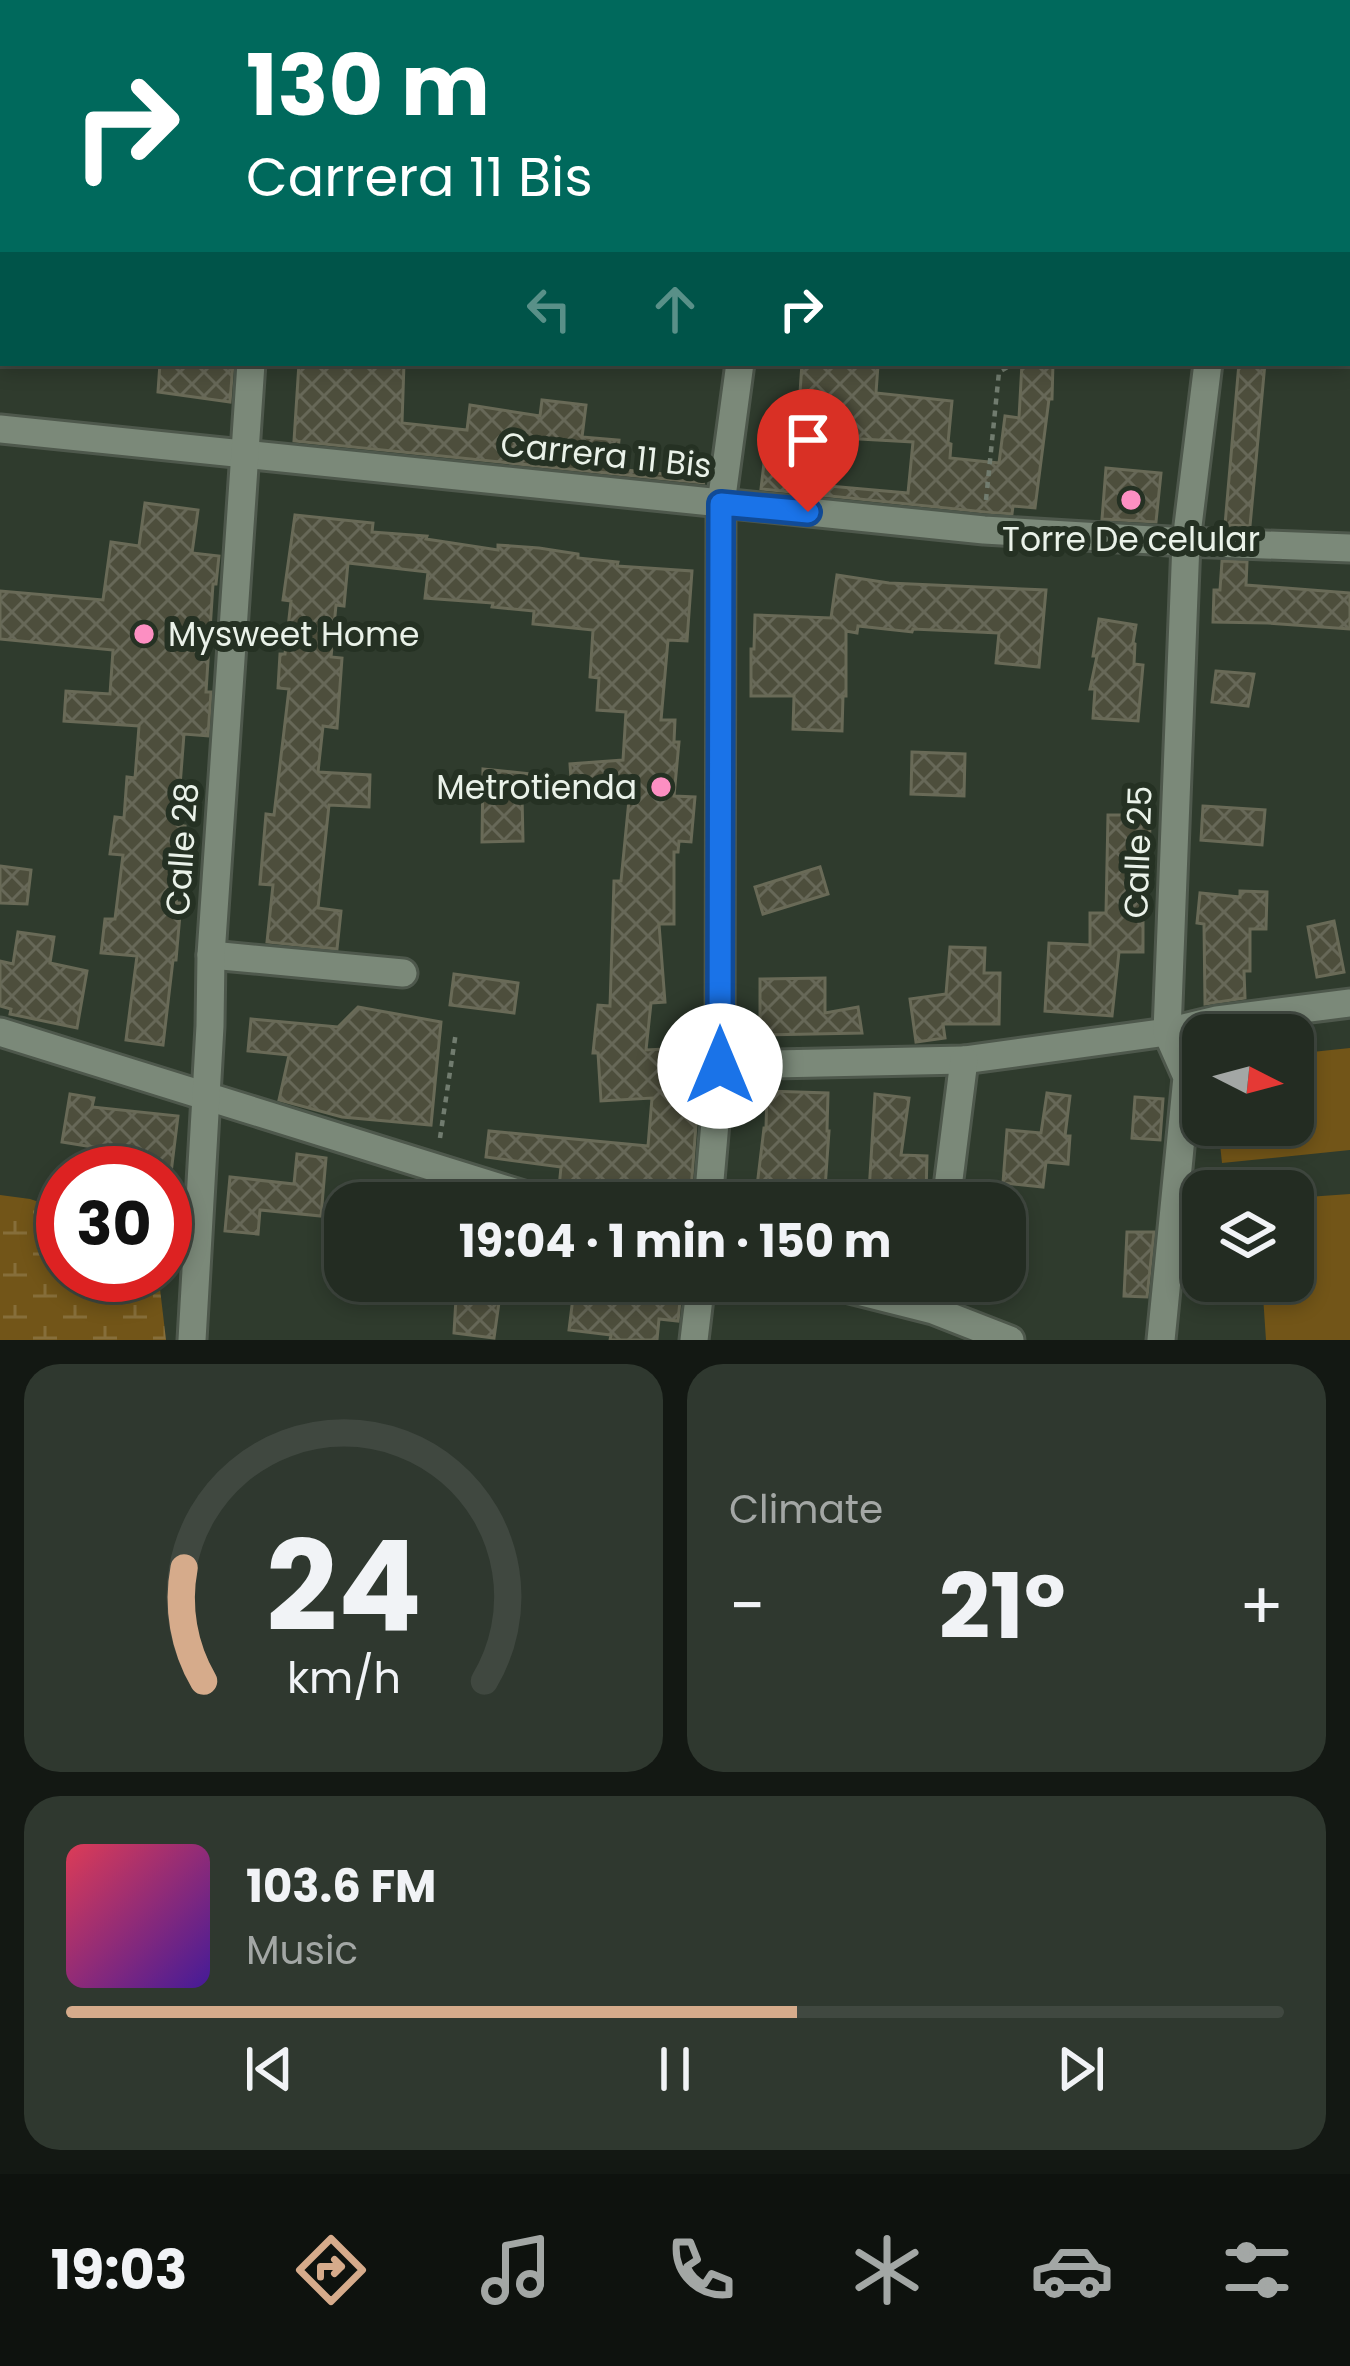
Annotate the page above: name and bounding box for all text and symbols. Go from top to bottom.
text: 130 m [246,27,490,144]
icon: right [48,48,204,204]
text: Carrera 11 Bis [246,139,593,215]
icon: left [516,276,582,342]
icon: ahead [642,276,708,342]
icon: right [768,276,834,342]
pin [757,389,859,512]
icon: arrive [775,407,841,473]
street label: Carrera 11 Bis [498,421,714,489]
marker: Torre De celular [1118,487,1144,513]
place label: Torre De celular [1002,516,1260,563]
place label: Mysweet Home [168,611,419,658]
marker: Mysweet Home [131,621,157,647]
place label: Metrotienda [436,764,637,811]
marker: Metrotienda [648,774,674,800]
street label: Calle 28 [154,781,210,917]
street label: Calle 25 [1112,785,1164,919]
position arrow [657,1003,783,1129]
north arrow [1182,1014,1314,1146]
map controls [1182,1014,1314,1302]
speed limit sign: 30 [36,1146,192,1302]
button: layers [1182,1170,1314,1302]
text: 19:04 · 1 min · 150 m [459,1210,891,1273]
text: Climate [729,1482,883,1537]
text: 24 [266,1499,421,1674]
text: 21° [939,1543,1066,1670]
text: − [729,1560,765,1652]
text: + [1239,1560,1284,1652]
text: km/h [286,1648,401,1708]
text: 103.6 FM [246,1855,436,1918]
text: Music [246,1923,358,1978]
icon: previous [236,2036,302,2102]
icon: pause [642,2036,708,2102]
icon: next [1048,2036,1114,2102]
icon: directions [289,2228,373,2312]
icon: music [474,2228,558,2312]
icon: phone [659,2228,743,2312]
icon: climate [845,2228,929,2312]
icon: car [1030,2228,1114,2312]
icon: filters [1215,2228,1299,2312]
text: 19:03 [51,2232,187,2308]

